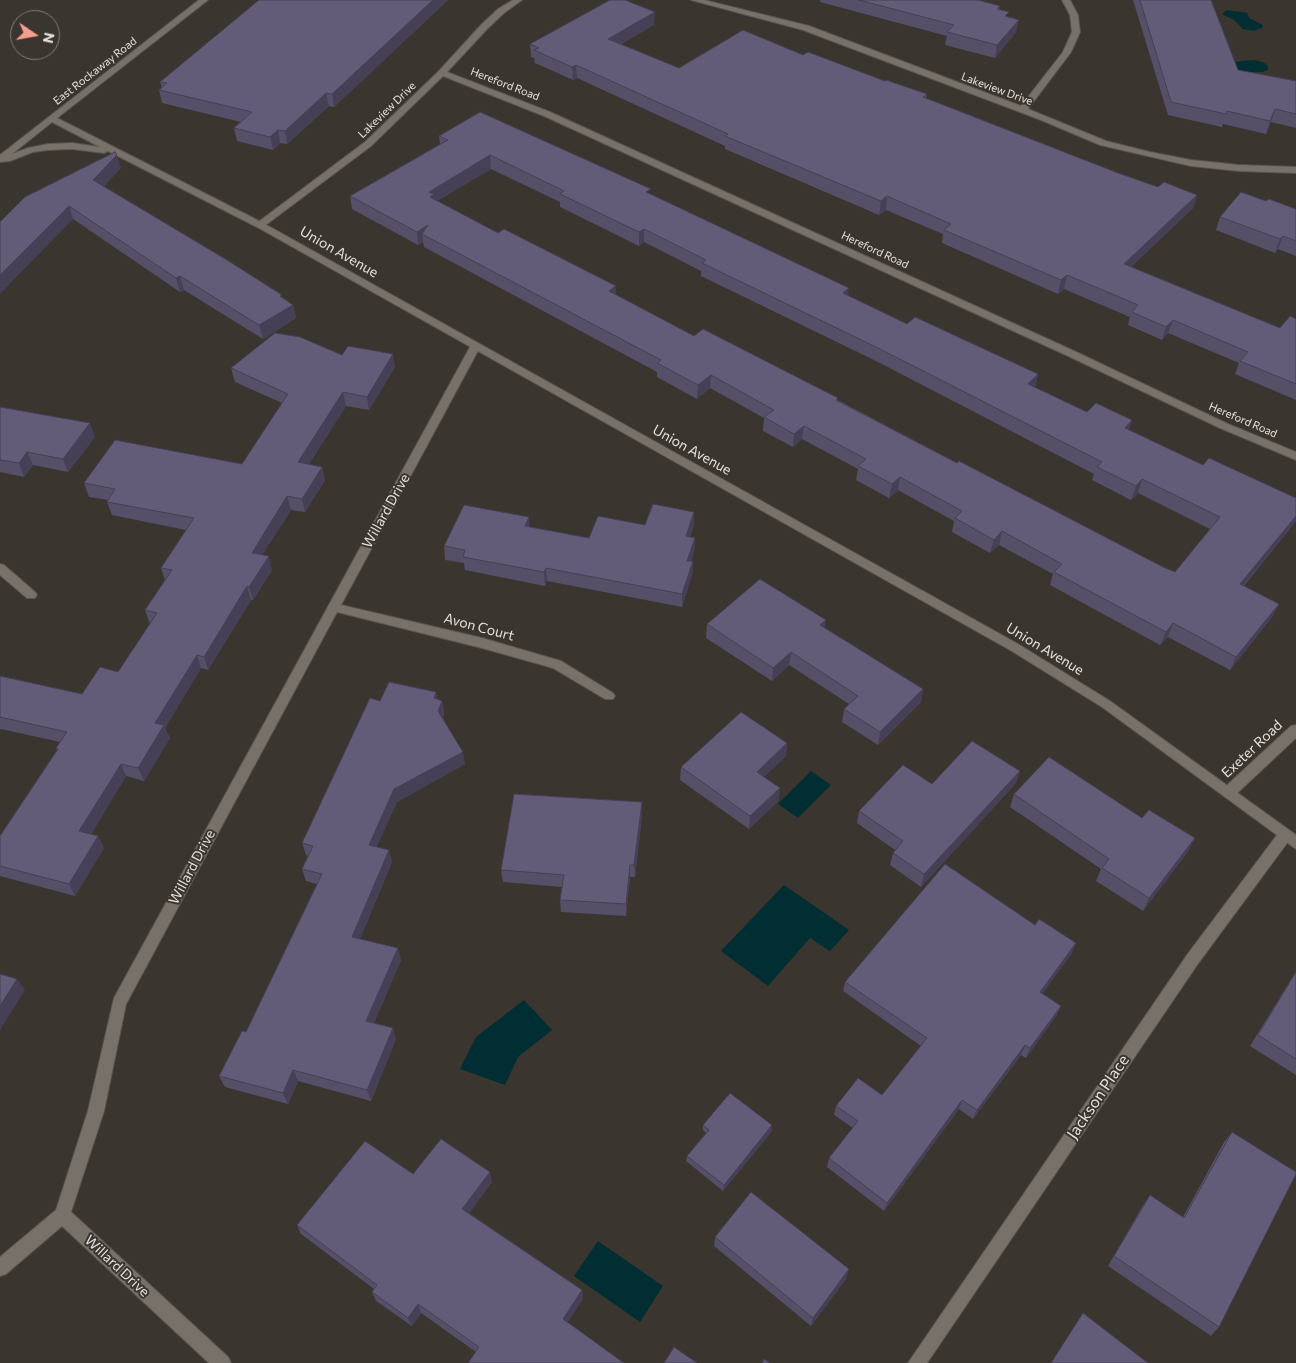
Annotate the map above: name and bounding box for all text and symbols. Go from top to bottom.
north arrow [10,10,60,60]
text: N [40,31,59,45]
street label: East Rockaway Road [51,34,139,108]
street label: Hereford Road [469,65,541,103]
street label: Lakeview Drive [959,70,1035,108]
street label: Lakeview Drive [355,79,419,141]
street label: Union Avenue [297,223,381,281]
street label: Hereford Road [839,229,911,271]
street label: Hereford Road [1207,400,1279,440]
street label: Union Avenue [650,421,734,479]
street label: Willard Drive [359,471,413,551]
street label: Avon Court [442,610,516,644]
street label: Union Avenue [1003,619,1087,679]
street label: Exeter Road [1218,717,1286,781]
street label: Willard Drive [165,827,219,907]
street label: Jackson Place [1063,1051,1133,1143]
street label: Willard Drive [81,1232,153,1300]

